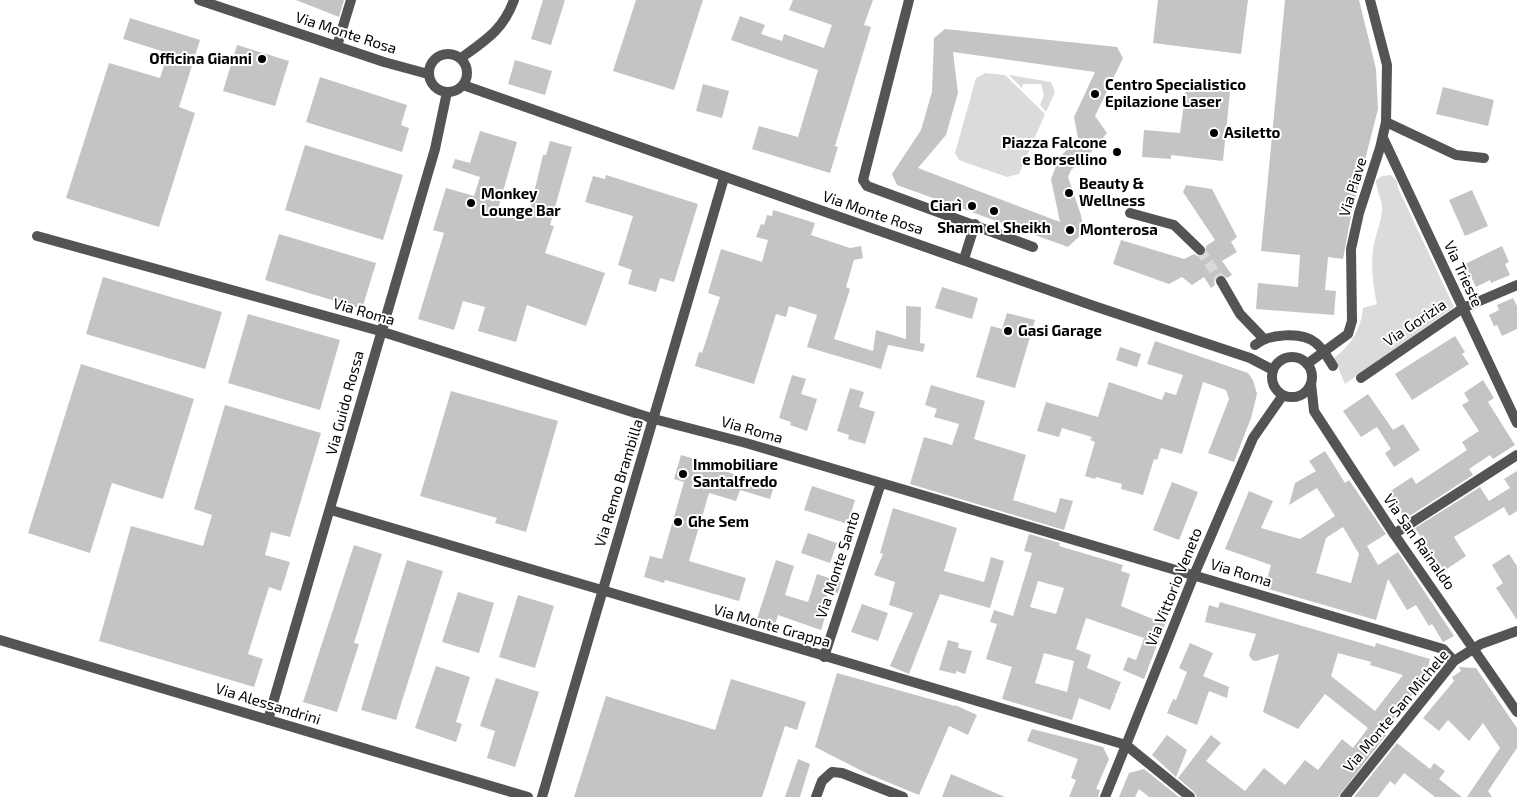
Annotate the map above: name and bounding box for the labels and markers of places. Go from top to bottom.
place label: Officina Gianni [149,50,252,68]
marker: Officina Gianni [256,53,268,65]
place label: Centro Specialistico Epilazione Laser [1105,76,1246,111]
marker: Centro Specialistico Epilazione Laser [1089,88,1101,100]
place label: Asiletto [1224,124,1280,142]
marker: Asiletto [1208,127,1220,139]
place label: Piazza Falcone e Borsellino [1002,134,1107,169]
marker: Piazza Falcone e Borsellino [1111,146,1123,158]
place label: Beauty & Wellness [1079,175,1145,210]
place label: Monkey Lounge Bar [481,185,561,220]
marker: Beauty & Wellness [1063,187,1075,199]
marker: Monkey Lounge Bar [465,197,477,209]
place label: Ciarì [930,197,962,215]
marker: Ciarì [966,200,978,212]
marker: Sharm el Sheikh [988,205,1000,217]
place label: Sharm el Sheikh [937,219,1051,237]
place label: Monterosa [1080,221,1158,239]
marker: Monterosa [1064,224,1076,236]
place label: Gasi Garage [1018,322,1102,340]
marker: Gasi Garage [1002,325,1014,337]
place label: Immobiliare Santalfredo [693,456,778,491]
marker: Immobiliare Santalfredo [677,468,689,480]
place label: Ghe Sem [688,513,749,531]
marker: Ghe Sem [672,516,684,528]

